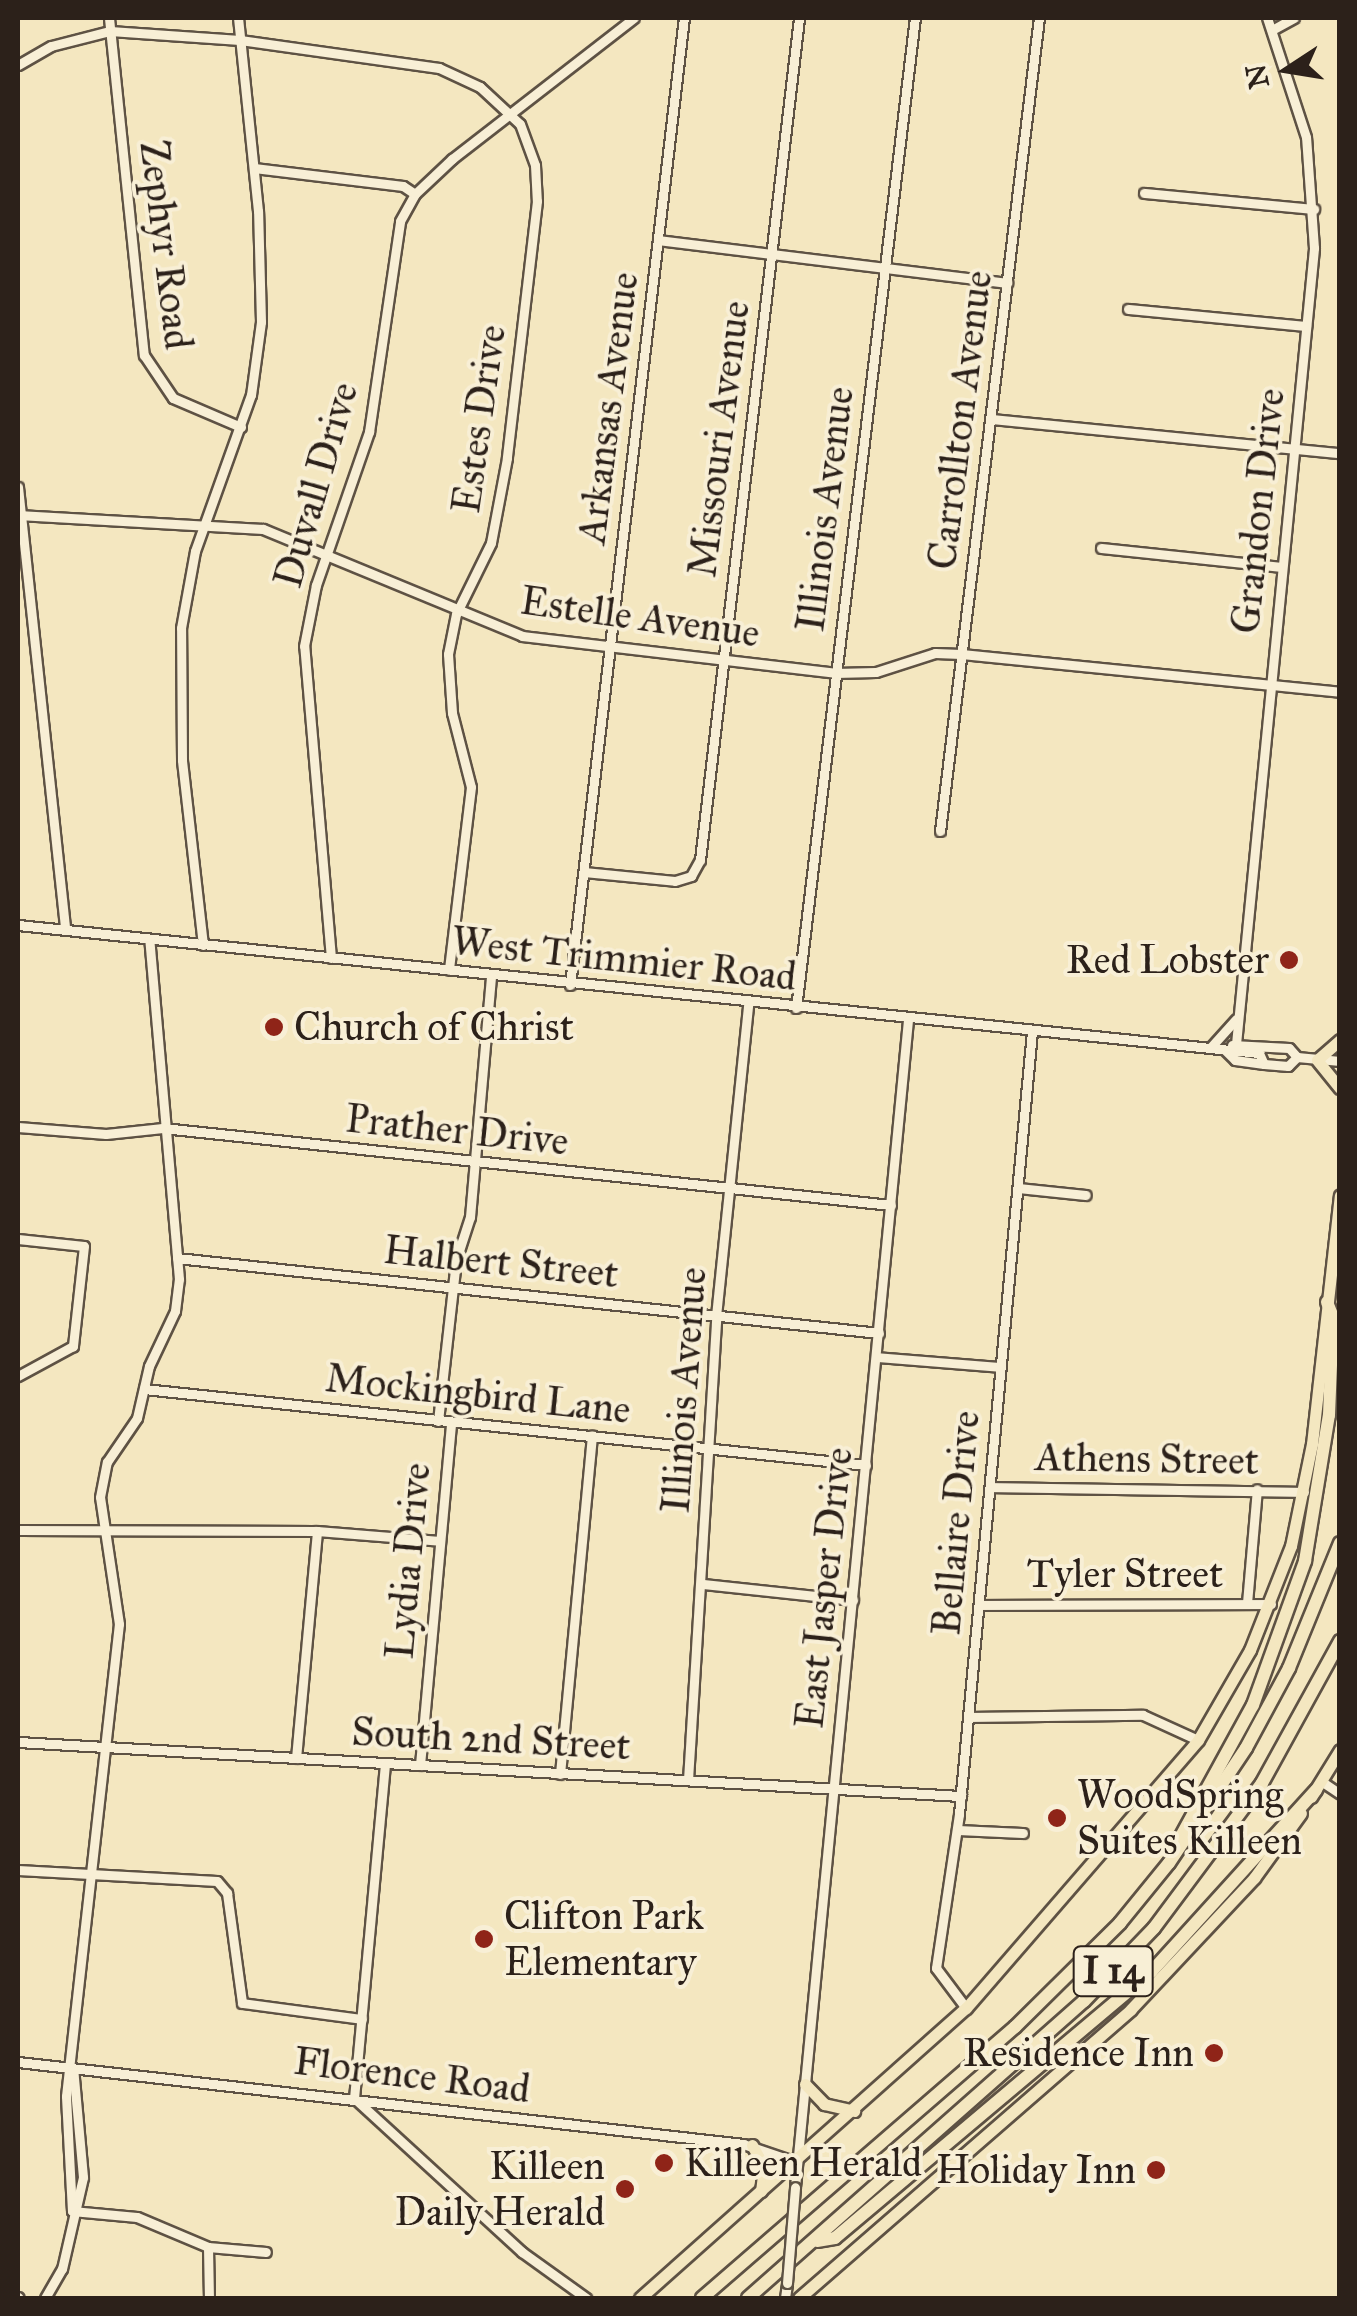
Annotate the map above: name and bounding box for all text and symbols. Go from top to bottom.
north arrow [1237,20,1337,120]
text: N [1238,61,1277,92]
street label: Zephyr Road [129,138,203,352]
street label: Carrollton Avenue [918,268,1002,572]
street label: Arkansas Avenue [568,269,648,547]
street label: Missouri Avenue [678,298,760,580]
street label: Estes Drive [442,322,516,516]
street label: Duvall Drive [264,377,368,593]
street label: Illinois Avenue [786,384,864,634]
street label: Grandon Drive [1221,386,1295,636]
street label: Estelle Avenue [517,576,763,658]
street label: West Trimmier Road [449,917,799,1001]
place label: Red Lobster [1066,936,1269,984]
marker: Red Lobster [1278,949,1300,971]
place label: Church of Christ [294,1003,574,1051]
marker: Church of Christ [263,1016,285,1038]
street label: Prather Drive [343,1094,571,1166]
street label: Halbert Street [381,1226,621,1298]
street label: Illinois Avenue [651,1266,717,1514]
street label: Mockingbird Lane [323,1354,633,1434]
street label: Bellaire Drive [922,1409,990,1637]
street label: Athens Street [1035,1433,1259,1485]
street label: East Jasper Drive [785,1445,863,1731]
street label: Lydia Drive [376,1461,440,1661]
street label: Tyler Street [1027,1550,1223,1598]
street label: South 2nd Street [350,1708,632,1770]
place label: WoodSpring Suites Killeen [1077,1771,1302,1865]
marker: WoodSpring Suites Killeen [1046,1807,1068,1829]
place label: Clifton Park Elementary [504,1892,704,1986]
marker: Clifton Park Elementary [473,1928,495,1950]
road number: I 14 [1070,1938,1156,2004]
place label: Residence Inn [963,2029,1194,2077]
street label: Florence Road [291,2037,533,2113]
marker: Residence Inn [1203,2042,1225,2064]
place label: Killeen Herald [684,2139,922,2187]
place label: Killeen Daily Herald [394,2142,605,2236]
place label: Holiday Inn [936,2146,1136,2194]
marker: Killeen Herald [653,2152,675,2174]
marker: Holiday Inn [1145,2159,1167,2181]
marker: Killeen Daily Herald [614,2178,636,2200]

